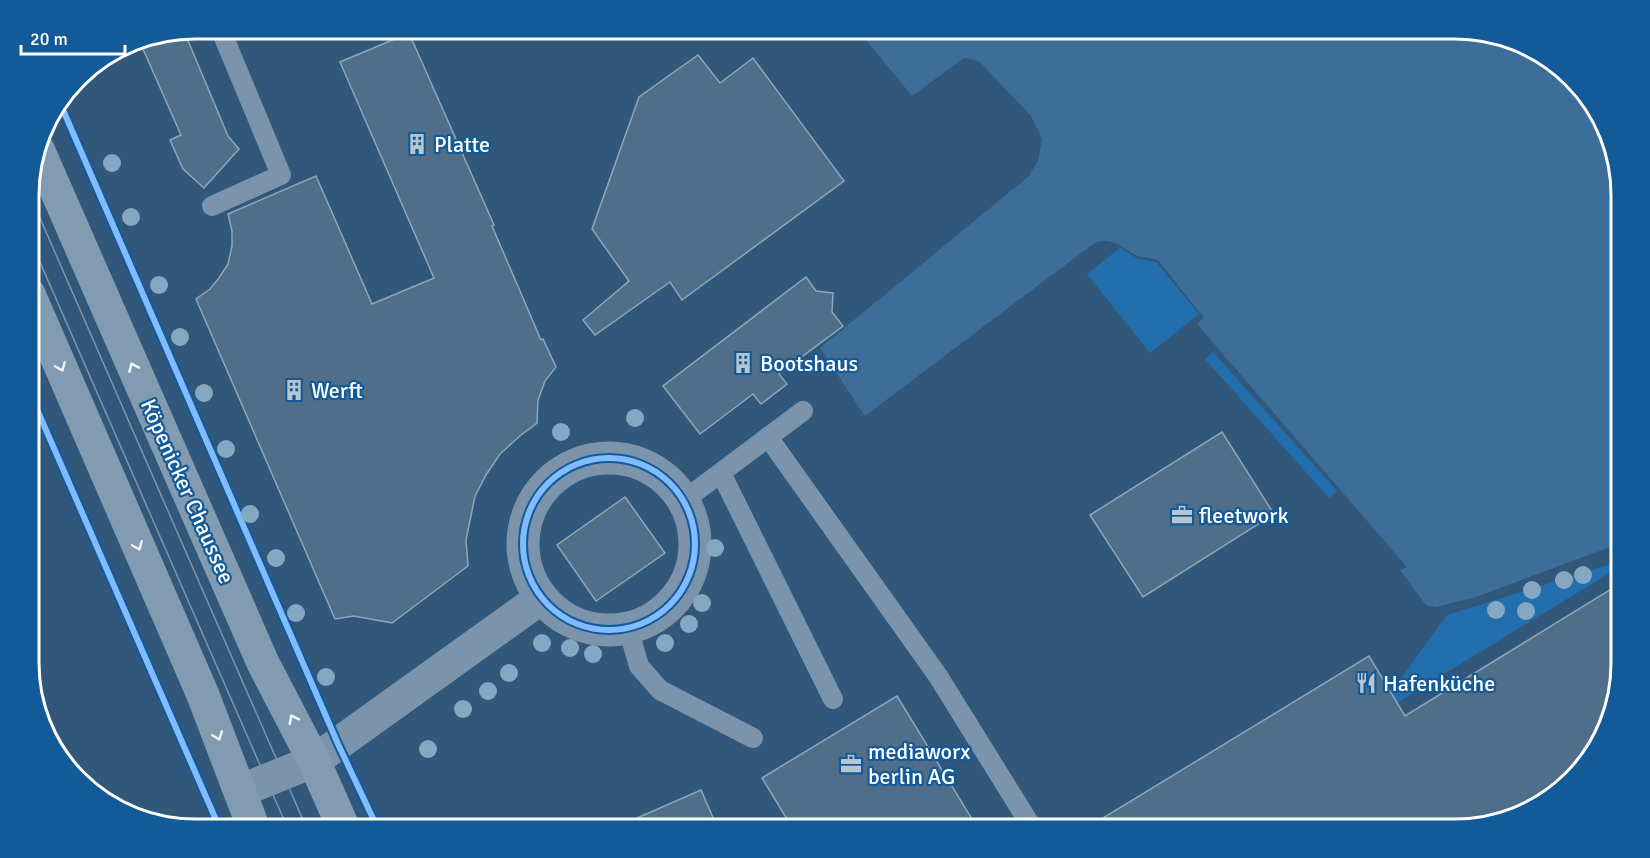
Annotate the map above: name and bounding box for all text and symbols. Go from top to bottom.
scale bar [21,18,124,56]
text: 20 m [30,28,68,50]
place label: Platte [434,131,490,158]
building icon: Platte [405,132,429,156]
place label: Bootshaus [760,350,858,377]
building icon: Bootshaus [731,351,755,375]
one-way arrow [54,361,66,372]
one-way arrow [129,362,141,373]
place label: Werft [311,377,363,404]
building icon: Werft [282,378,306,402]
street label: Köpenicker Chaussee [135,395,240,588]
place label: fleetwork [1199,502,1288,529]
office icon: fleetwork [1170,503,1194,527]
one-way arrow [131,540,143,551]
place label: Hafenküche [1383,670,1495,697]
restaurant icon: Hafenküche [1354,671,1378,695]
one-way arrow [288,715,300,726]
one-way arrow [211,730,224,740]
place label: mediaworx berlin AG [868,738,970,790]
office icon: mediaworx berlin AG [839,752,863,776]

